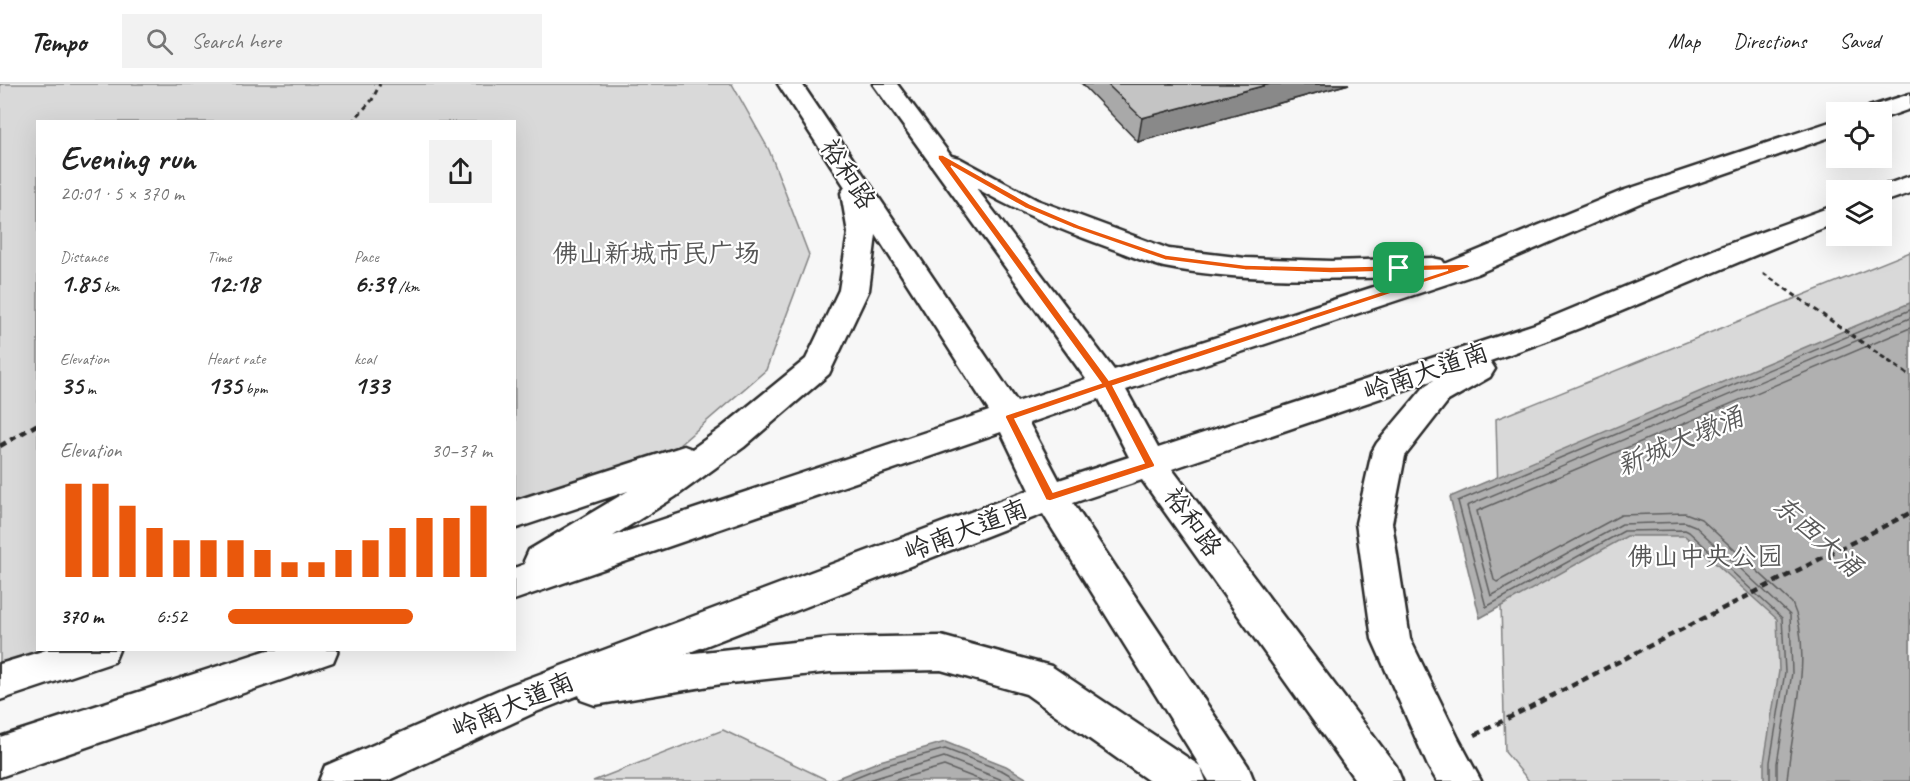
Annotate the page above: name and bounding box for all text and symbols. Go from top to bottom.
search box [122,14,542,68]
text: Tempo [30,24,86,59]
icon: search [143,25,176,58]
text: Search here [191,27,281,55]
text: Map [1668,28,1700,54]
text: Directions [1733,28,1806,54]
text: Saved [1839,28,1880,54]
map controls [1826,102,1892,246]
button: locate [1826,102,1892,168]
street label: 裕和路 [813,132,883,216]
text: Evening run [60,137,195,179]
button: share [429,140,492,203]
button: layers [1826,180,1892,246]
text: 20:01 · 5 × 370 m [60,181,184,206]
park label: 佛山新城市民广场 [552,237,760,270]
pin [1373,242,1424,293]
text: Distance [60,247,108,267]
text: Time [207,247,231,267]
text: Pace [354,247,379,267]
icon: arrive [1382,251,1415,284]
text: 1.85 [60,267,100,300]
text: 12:18 [207,267,259,300]
text: 6:39 [354,267,394,300]
text: km [100,277,119,297]
text: /km [394,277,419,297]
street label: 岭南大道南 [1359,335,1493,409]
text: Elevation [60,349,109,369]
text: Heart rate [207,349,265,369]
text: kcal [354,349,375,369]
text: 35 [60,369,83,402]
text: 135 [207,369,242,402]
text: 133 [354,369,389,402]
text: m [83,379,96,399]
text: bpm [242,379,268,399]
water label: 新城大墩涌 [1611,399,1750,483]
text: Elevation [60,438,122,463]
text: 30–37 m [431,438,492,463]
street label: 裕和路 [1157,481,1229,563]
water label: 东西大涌 [1766,488,1871,585]
street label: 岭南大道南 [899,491,1033,569]
park label: 佛山中央公园 [1627,540,1783,573]
text: 370 m [60,604,103,629]
text: 6:52 [156,604,187,629]
street label: 岭南大道南 [447,664,579,746]

